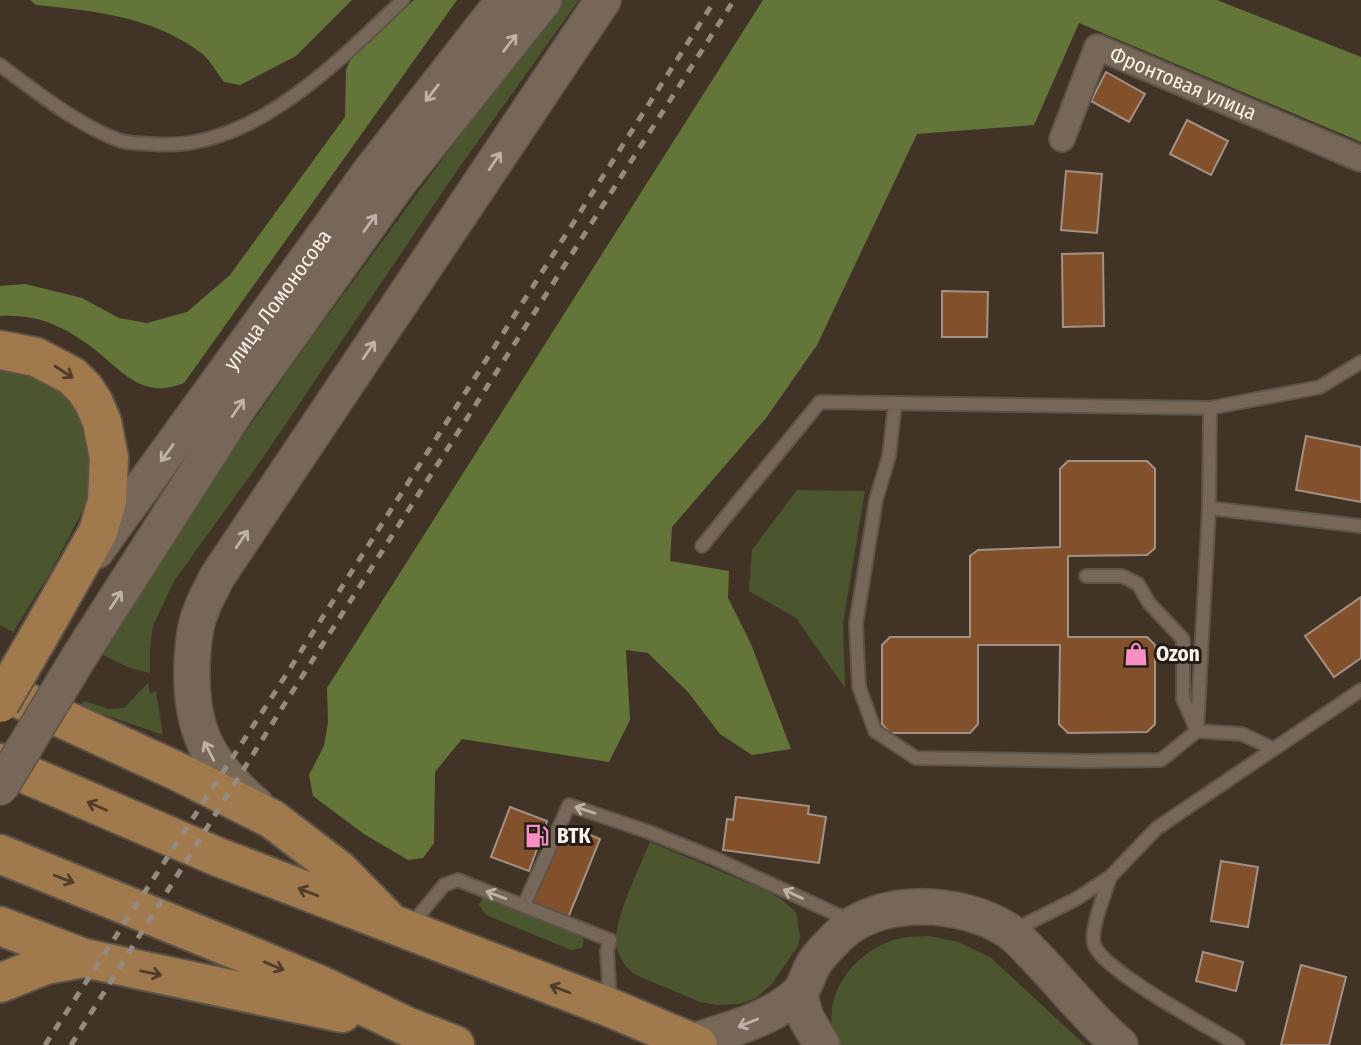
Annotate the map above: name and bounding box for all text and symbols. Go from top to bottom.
one-way arrow [502,35,517,53]
street label: Фронтовая улица [1106,41,1260,126]
one-way arrow [425,83,440,101]
one-way arrow [488,152,502,171]
one-way arrow [363,214,377,233]
street label: улица Ломоносова [218,224,337,375]
one-way arrow [361,341,376,360]
one-way arrow [53,365,73,379]
one-way arrow [231,399,245,418]
one-way arrow [159,443,174,462]
one-way arrow [235,530,249,550]
one-way arrow [109,590,123,610]
shop icon: Ozon [1122,640,1150,668]
place label: Ozon [1156,641,1200,667]
one-way arrow [202,742,216,762]
one-way arrow [87,799,109,812]
one-way arrow [574,803,596,816]
fuel station icon: ВТК [523,822,551,850]
place label: ВТК [557,823,592,849]
one-way arrow [52,874,74,887]
one-way arrow [297,885,319,898]
one-way arrow [486,887,508,900]
one-way arrow [783,887,804,900]
one-way arrow [263,960,284,973]
one-way arrow [139,967,162,981]
one-way arrow [549,981,571,994]
one-way arrow [737,1017,759,1030]

